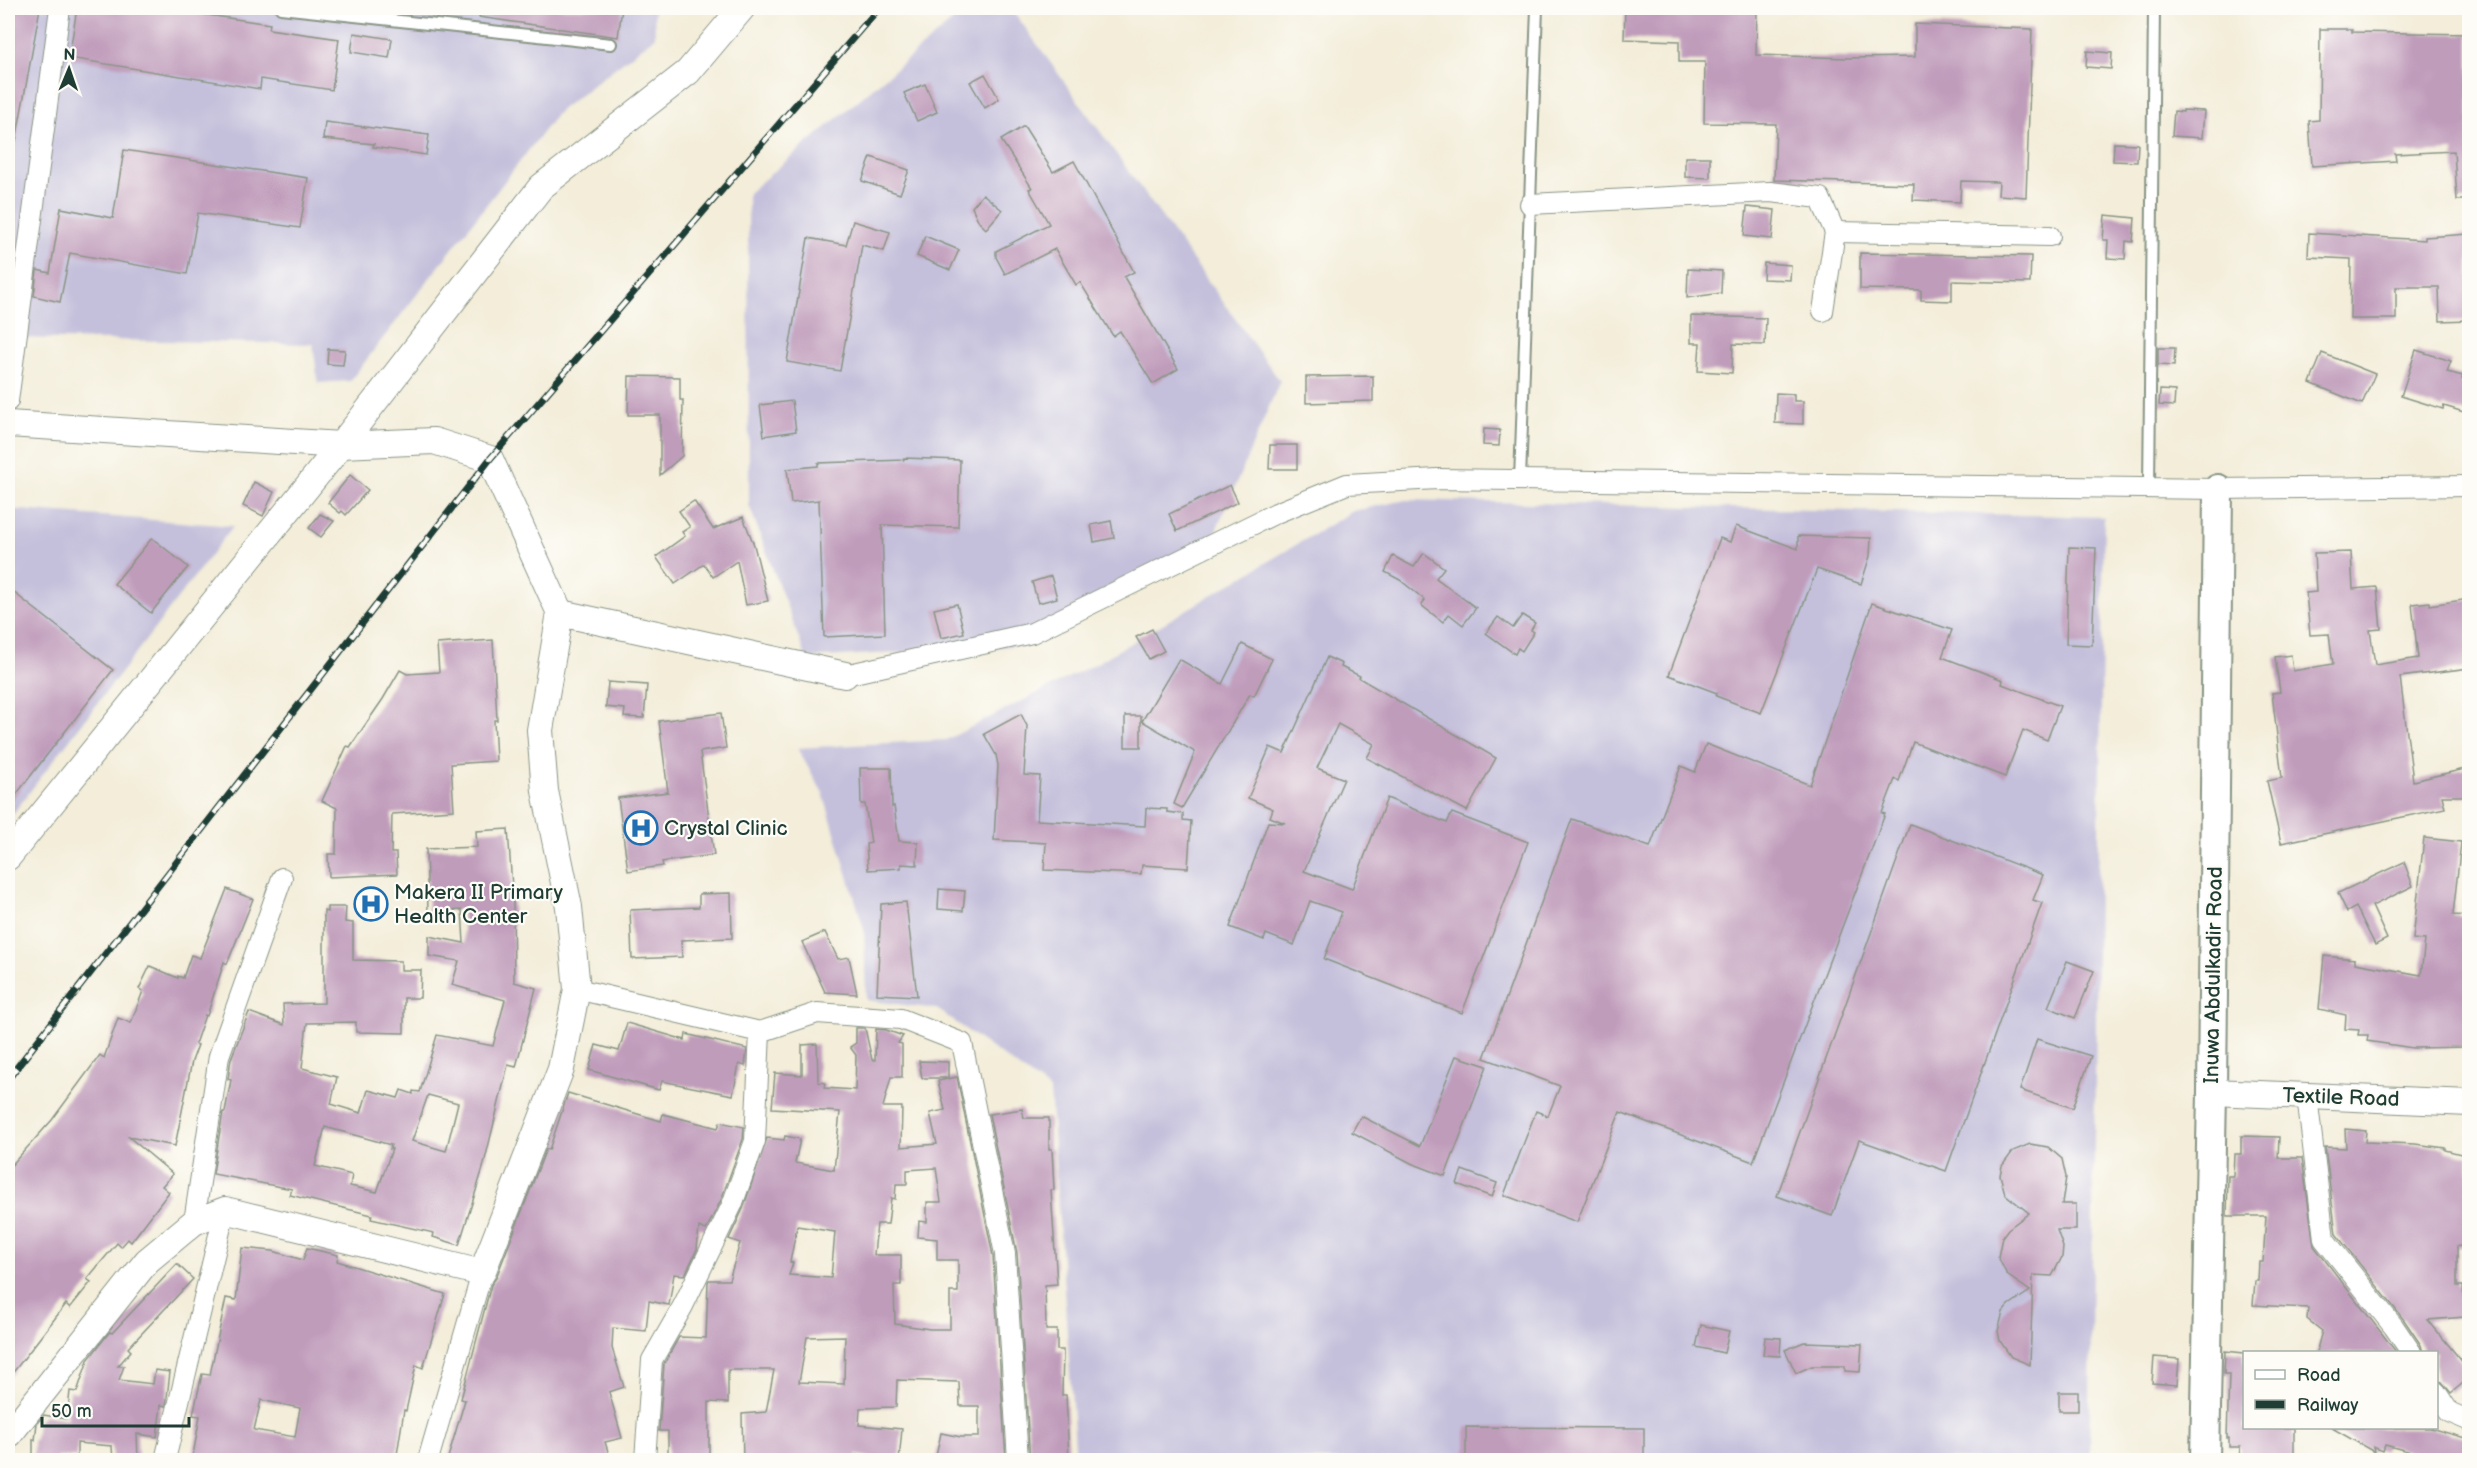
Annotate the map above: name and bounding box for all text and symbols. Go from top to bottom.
north arrow [39,39,99,99]
text: N [63,46,76,65]
hospital icon: Crystal Clinic [623,810,659,846]
place label: Crystal Clinic [664,816,788,841]
street label: Inuwa Abdulkadir Road [2199,866,2228,1084]
place label: Makera II Primary Health Center [394,880,563,929]
hospital icon: Makera II Primary Health Center [353,886,389,922]
street label: Textile Road [2282,1083,2400,1112]
legend [2243,1351,2438,1429]
text: Road [2297,1365,2341,1386]
scale bar [42,1390,189,1428]
text: Railway [2297,1395,2359,1416]
text: 50 m [51,1401,92,1422]

